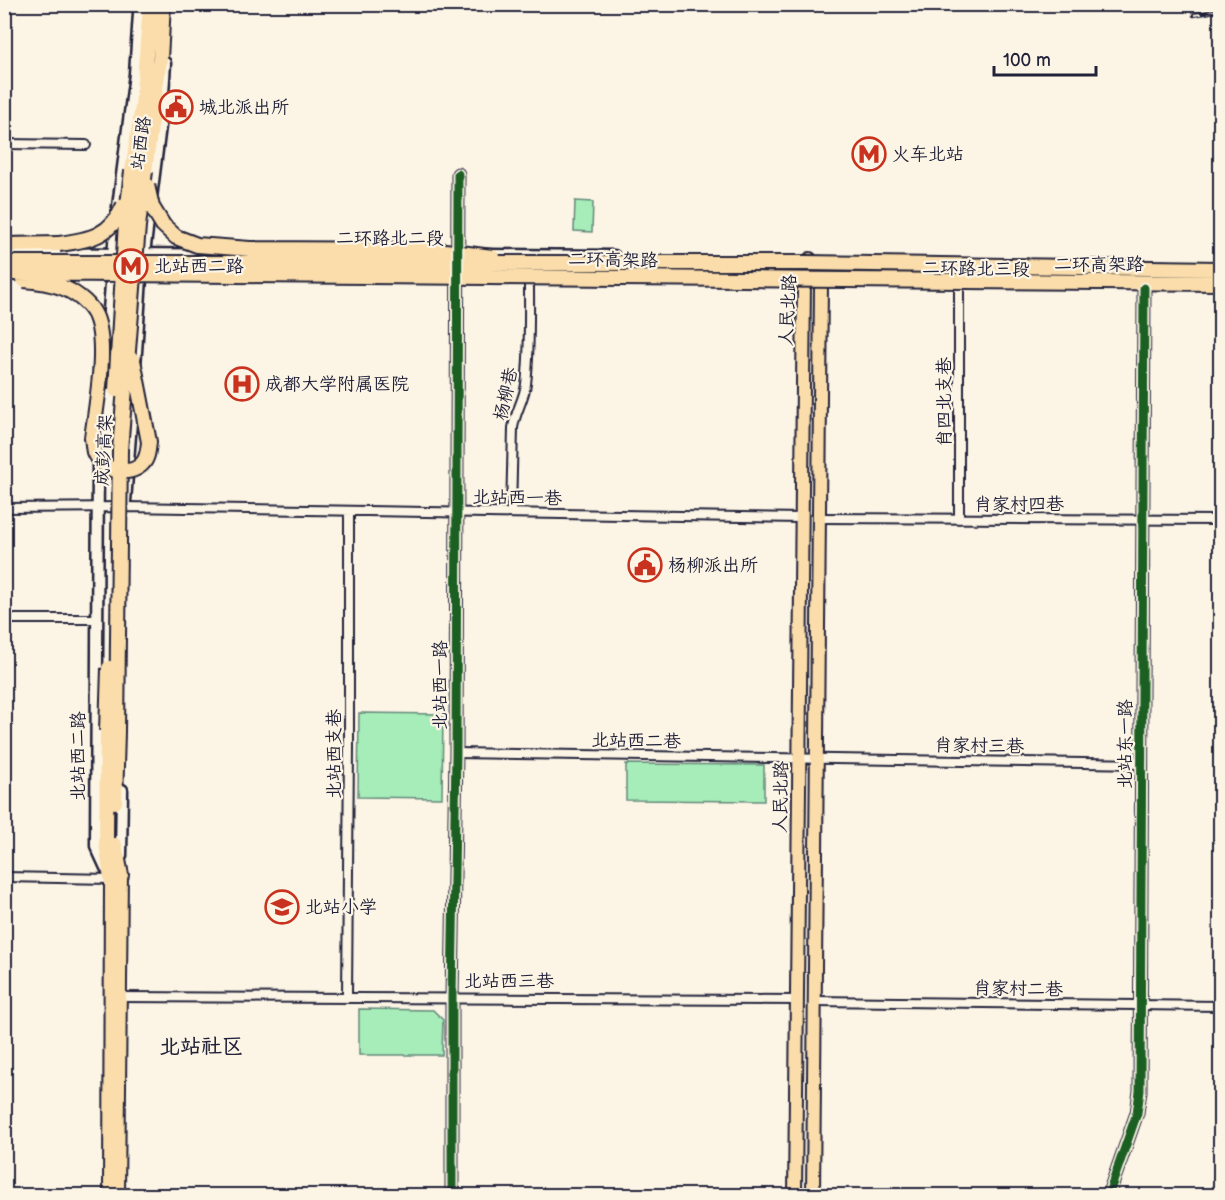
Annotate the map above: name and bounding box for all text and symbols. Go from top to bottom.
scale bar [994,39,1096,77]
text: 100 m [1003,50,1051,71]
public building icon: 城北派出所 [158,89,194,125]
place label: 城北派出所 [199,97,289,118]
street label: 站西路 [127,115,155,171]
metro station icon: 火车北站 [851,136,887,172]
place label: 火车北站 [892,144,964,165]
street label: 二环路北二段 [336,228,444,249]
metro station icon: 北站西二路 [113,248,149,284]
street label: 二环高架路 [568,249,658,271]
street label: 二环高架路 [1054,254,1144,275]
place label: 北站西二路 [154,256,244,277]
street label: 二环路北三段 [922,258,1030,280]
street label: 人民北路 [776,273,800,347]
street label: 肖四北支巷 [934,357,955,447]
street label: 杨柳巷 [490,365,522,423]
hospital icon: 成都大学附属医院 [224,366,260,402]
place label: 成都大学附属医院 [265,374,409,395]
street label: 成彭高架 [92,413,116,487]
street label: 北站西一巷 [472,487,562,509]
street label: 肖家村四巷 [974,494,1064,515]
public building icon: 杨柳派出所 [627,547,663,583]
place label: 杨柳派出所 [668,555,758,576]
street label: 北站西一路 [430,640,451,730]
street label: 北站东一路 [1115,699,1136,789]
street label: 北站西支巷 [324,709,345,799]
street label: 北站西二路 [68,711,89,801]
street label: 北站西二巷 [591,730,681,752]
street label: 肖家村三巷 [934,735,1024,757]
street label: 人民北路 [770,761,792,833]
school or university icon: 北站小学 [264,889,300,925]
place label: 北站小学 [305,897,377,918]
street label: 北站西三巷 [464,971,554,992]
street label: 肖家村二巷 [973,978,1063,1000]
district label: 北站社区 [159,1034,243,1059]

